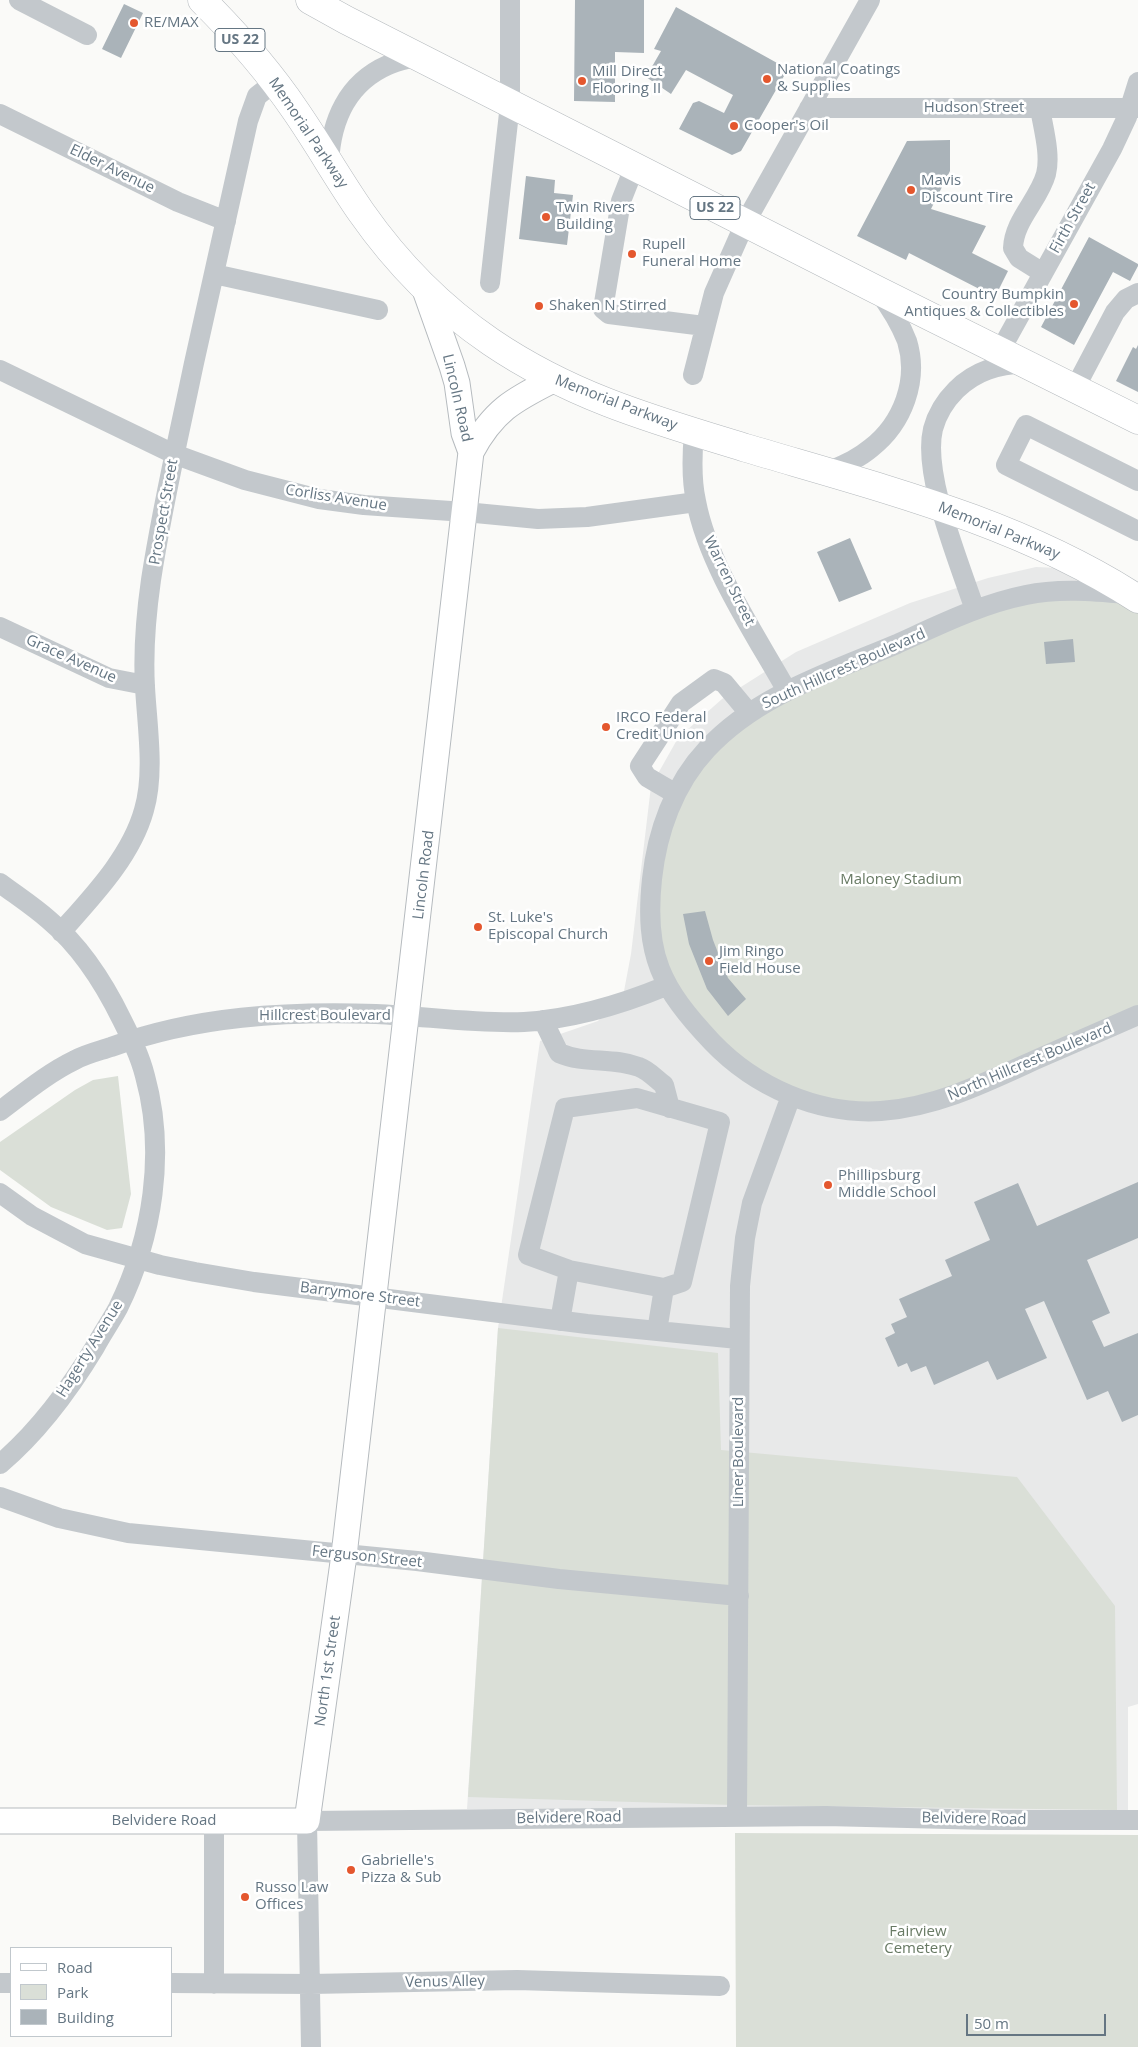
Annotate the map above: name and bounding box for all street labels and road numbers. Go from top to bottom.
road number: US 22 [215,28,265,52]
street label: Memorial Parkway [264,74,352,192]
street label: Hudson Street [924,99,1024,117]
street label: Elder Avenue [67,141,157,197]
street label: Firth Street [1046,180,1100,256]
road number: US 22 [690,197,740,220]
street label: Lincoln Road [438,352,476,444]
street label: Memorial Parkway [552,371,680,435]
street label: Prospect Street [146,458,182,566]
street label: Corliss Avenue [284,481,388,515]
street label: Memorial Parkway [936,498,1062,564]
street label: Warren Street [699,533,759,629]
street label: South Hillcrest Boulevard [760,625,928,713]
street label: Grace Avenue [23,631,119,687]
street label: Lincoln Road [410,829,438,921]
street label: Hillcrest Boulevard [259,1007,391,1025]
street label: North Hillcrest Boulevard [945,1019,1115,1105]
street label: Barrymore Street [299,1279,421,1311]
street label: Hagerty Avenue [53,1297,127,1401]
street label: Liner Boulevard [730,1397,748,1507]
street label: Ferguson Street [311,1542,423,1572]
street label: North 1st Street [311,1614,345,1728]
street label: Belvidere Road [516,1808,622,1828]
street label: Belvidere Road [921,1809,1027,1829]
street label: Belvidere Road [111,1812,217,1830]
street label: Venus Alley [405,1972,485,1992]

